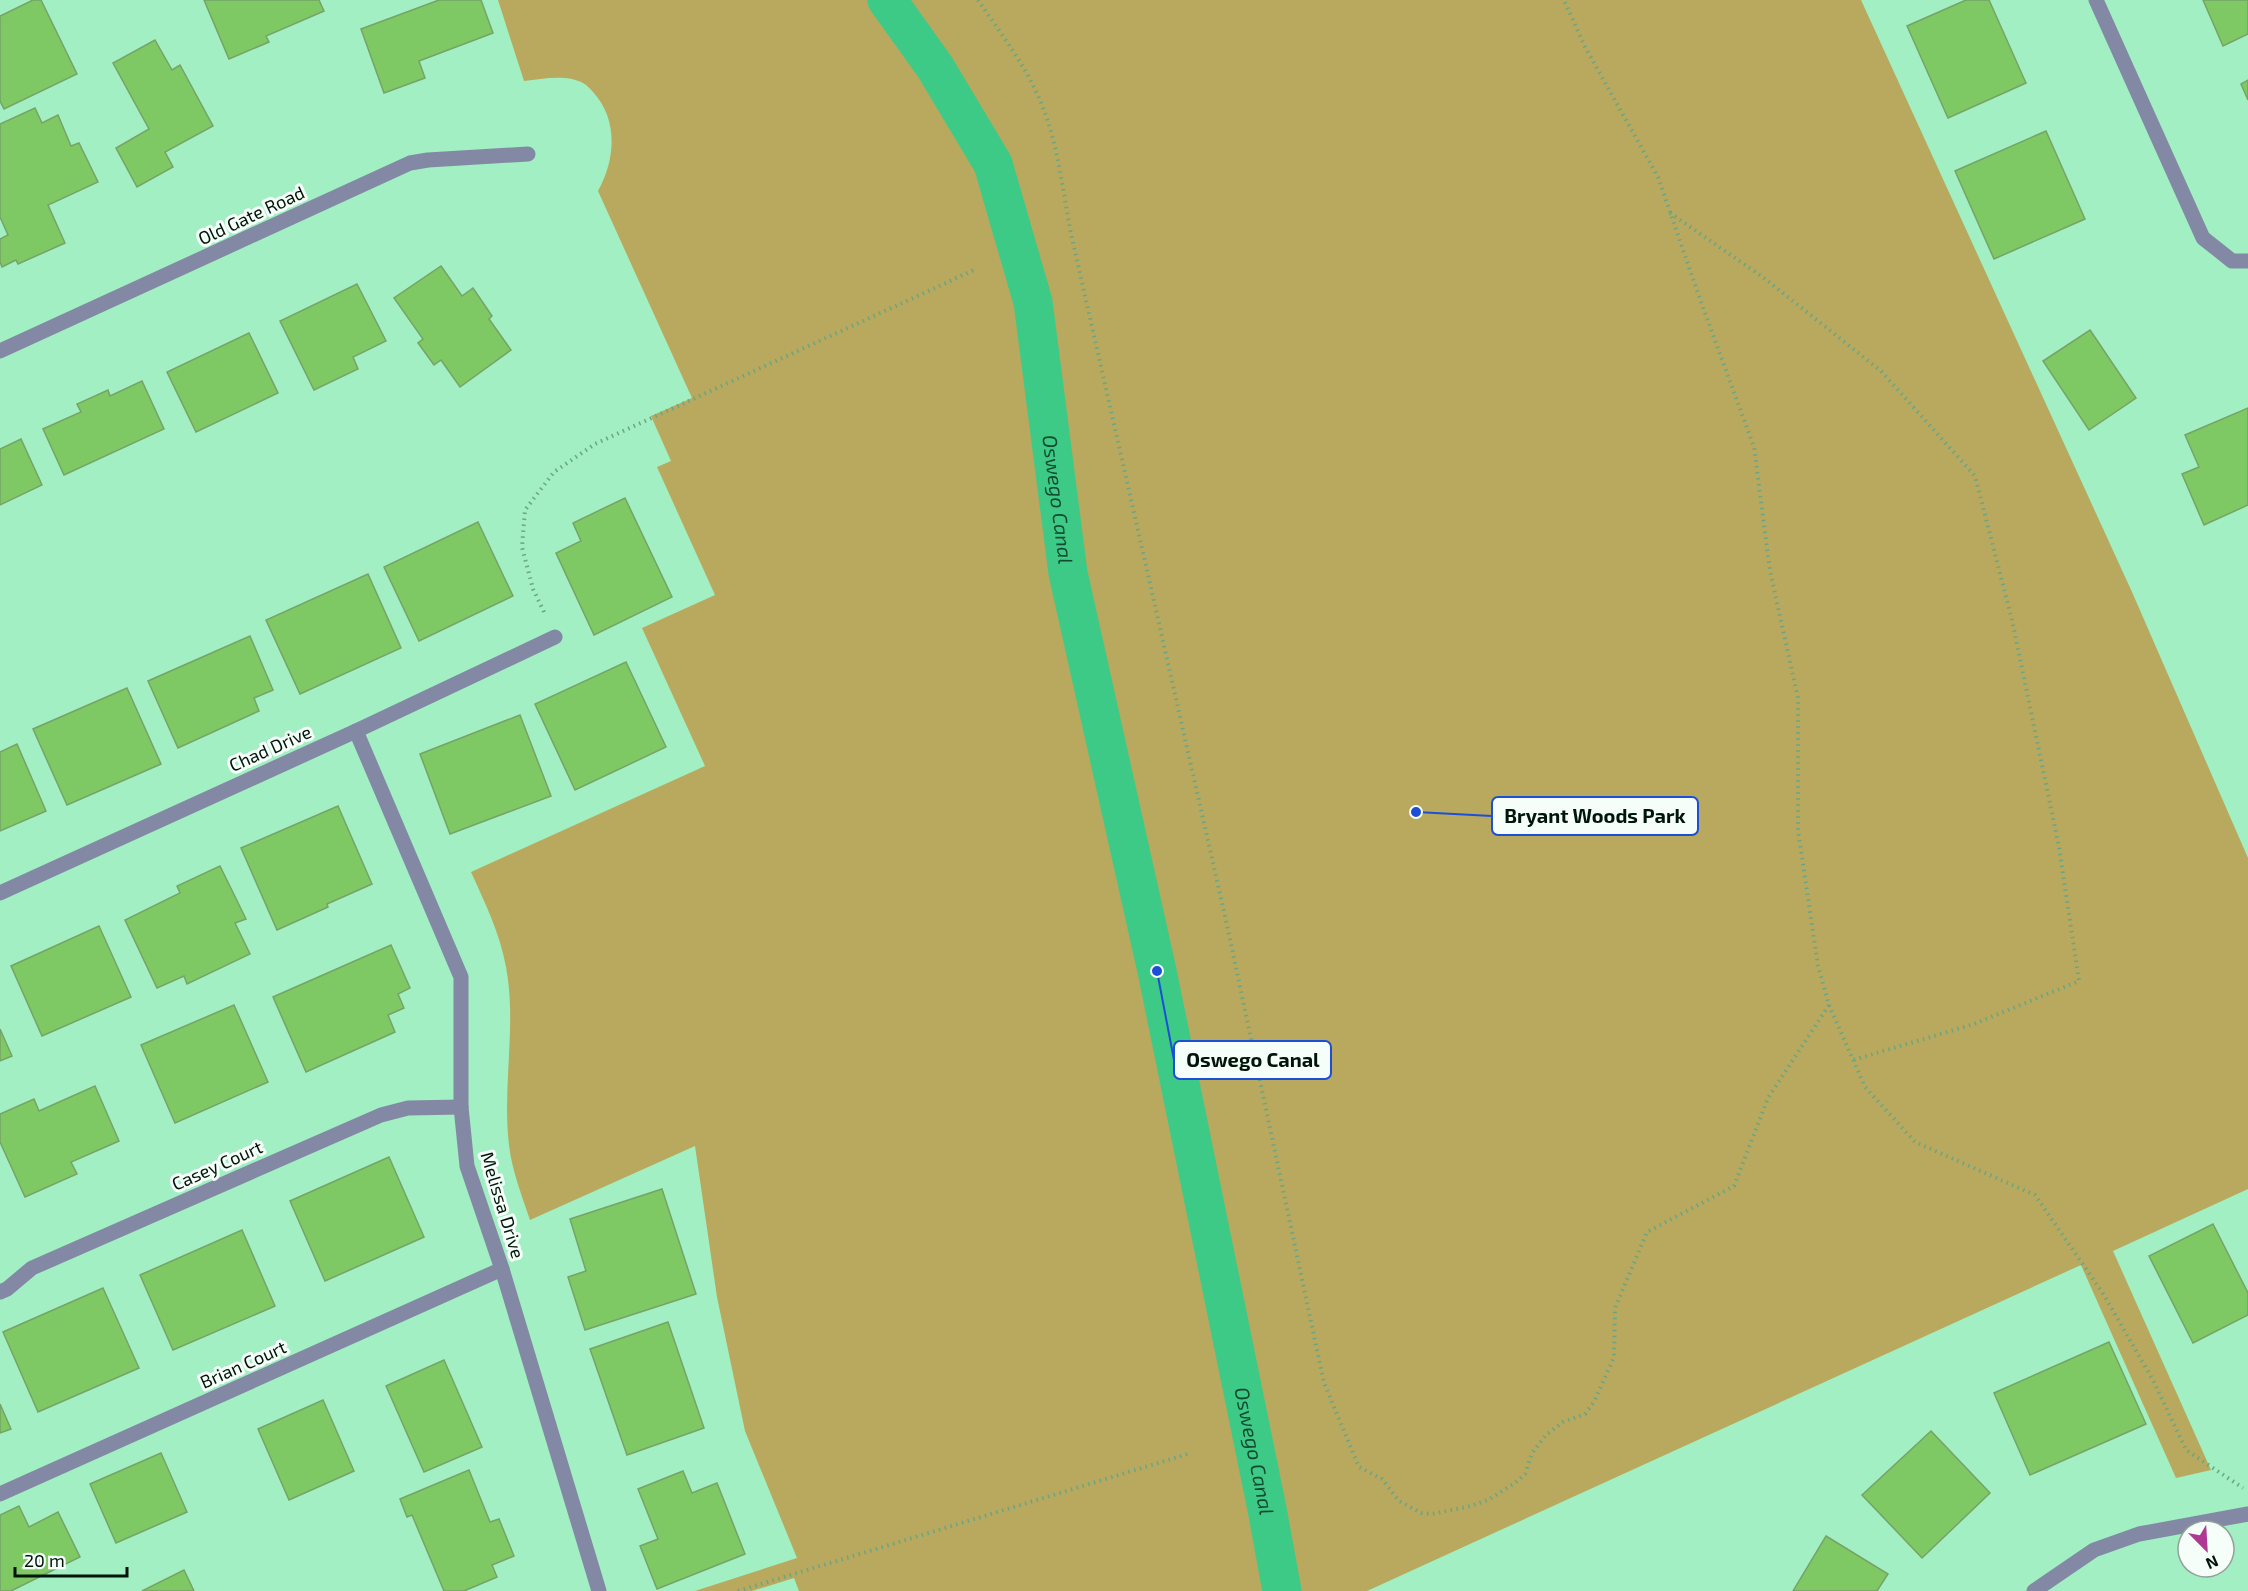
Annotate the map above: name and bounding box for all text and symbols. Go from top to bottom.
street label: Old Gate Road [194,181,308,249]
water label: Oswego Canal [1038,433,1079,565]
street label: Chad Drive [225,720,315,776]
callout: Bryant Woods Park [1492,797,1698,835]
text: Bryant Woods Park [1504,803,1687,828]
callout: Oswego Canal [1174,1041,1331,1079]
text: Oswego Canal [1186,1047,1320,1071]
street label: Casey Court [168,1135,266,1195]
street label: Melissa Drive [476,1149,530,1261]
street label: Brian Court [196,1335,290,1393]
water label: Oswego Canal [1230,1385,1280,1517]
north arrow [2176,1519,2236,1579]
scale bar [15,1540,128,1578]
text: 20 m [24,1549,65,1571]
text: N [2203,1552,2221,1574]

